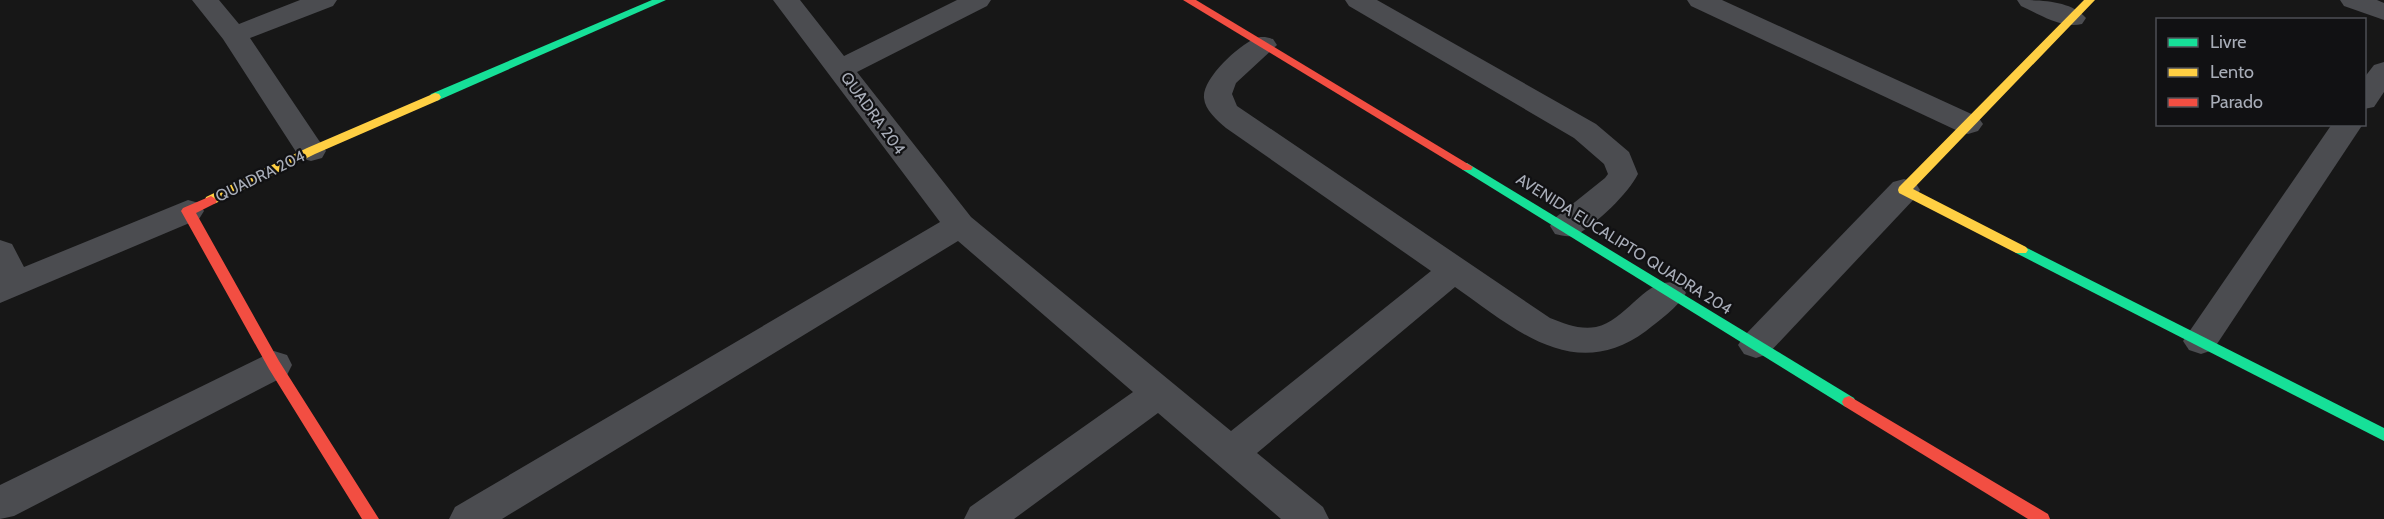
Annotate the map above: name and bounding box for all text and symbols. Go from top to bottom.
legend [2156,18,2366,126]
text: Livre [2210,31,2246,53]
text: Lento [2210,61,2254,83]
street label: QUADRA 204 [837,68,909,158]
text: Parado [2210,91,2263,113]
street label: QUADRA 204 [212,146,308,206]
street label: AVENIDA EUCALIPTO QUADRA 204 [1513,170,1735,318]

